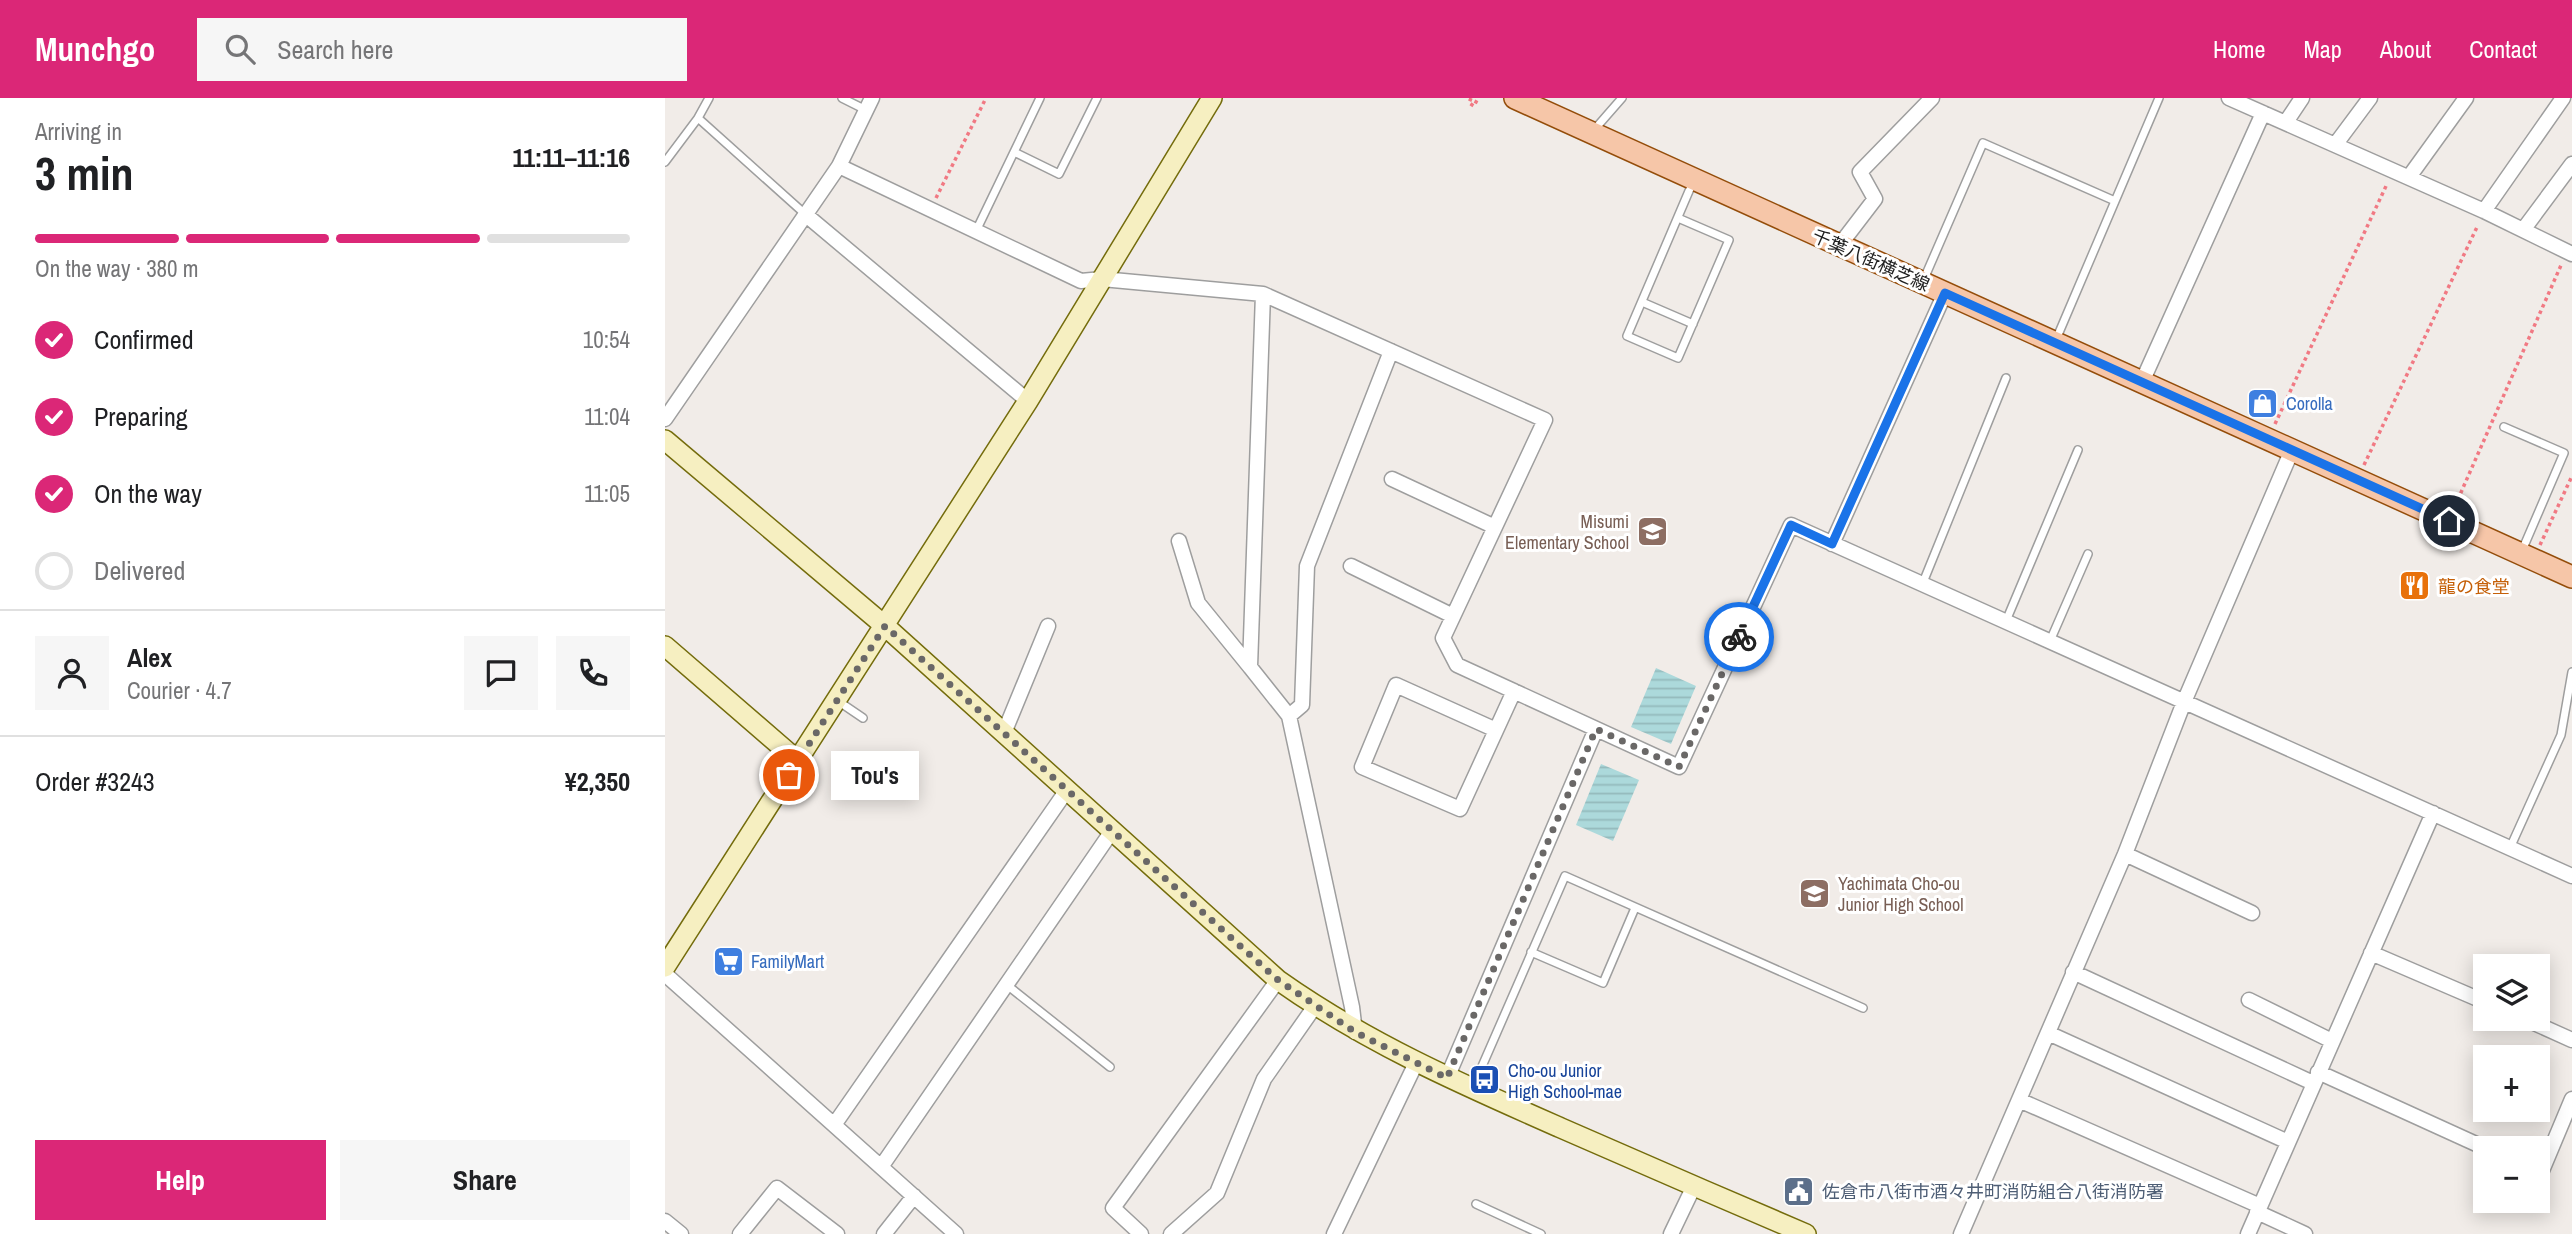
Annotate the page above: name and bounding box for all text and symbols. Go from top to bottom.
search box [197,18,687,81]
text: Munchgo [35,27,155,71]
icon: search [221,30,259,68]
text: Search here [277,32,393,67]
text: Home [2213,33,2265,65]
text: Map [2303,33,2342,65]
text: About [2380,33,2431,65]
text: Contact [2469,33,2537,65]
text: Arriving in [35,116,122,147]
text: 11:11–11:16 [513,140,630,175]
text: 3 min [35,142,134,204]
street label: 千葉八街横芝線 [1808,223,1934,297]
text: On the way · 380 m [35,253,199,284]
icon: check [35,321,73,359]
text: Confirmed [94,322,194,357]
text: 10:54 [583,324,630,355]
shop icon: Corolla [2246,386,2280,420]
place label: Corolla [2286,391,2333,416]
icon: check [35,398,73,436]
text: Preparing [94,399,188,434]
text: 11:04 [584,401,630,432]
icon: check [35,475,73,513]
text: On the way [94,476,202,511]
text: 11:05 [584,478,630,509]
pin [2419,491,2479,551]
icon: home [2430,502,2468,540]
place label: Misumi Elementary School [1505,509,1629,555]
school or university icon: Misumi Elementary School [1635,514,1669,548]
text: Delivered [94,553,185,588]
restaurant icon: 龍の食堂 [2398,569,2432,603]
place label: 龍の食堂 [2438,574,2510,599]
courier [1704,602,1774,672]
icon: bike [1720,618,1758,656]
button: person [35,636,109,710]
button: chat [464,636,538,710]
button: phone [556,636,630,710]
text: Alex [127,640,172,675]
text: Courier · 4.7 [127,675,232,706]
pin [759,745,819,805]
callout: Tou's [831,750,919,800]
icon: bag [770,756,808,794]
text: Tou's [851,760,899,791]
text: Order #3243 [35,764,155,799]
text: ¥2,350 [565,764,630,799]
place label: Yachimata Cho-ou Junior High School [1838,871,1964,917]
school or university icon: Yachimata Cho-ou Junior High School [1798,876,1832,910]
supermarket icon: FamilyMart [711,944,745,978]
place label: FamilyMart [751,949,824,974]
map controls [2473,954,2550,1213]
button: layers [2473,954,2550,1031]
button: + [2473,1045,2550,1122]
place label: Cho-ou Junior High School-mae [1508,1058,1622,1104]
bus stop icon: Cho-ou Junior High School-mae [1468,1063,1502,1097]
button: − [2473,1136,2550,1213]
button: Help [35,1140,326,1220]
button: Share [340,1140,630,1220]
public building icon: 佐倉市八街市酒々井町消防組合八街消防署 [1782,1174,1816,1208]
place label: 佐倉市八街市酒々井町消防組合八街消防署 [1822,1179,2164,1204]

